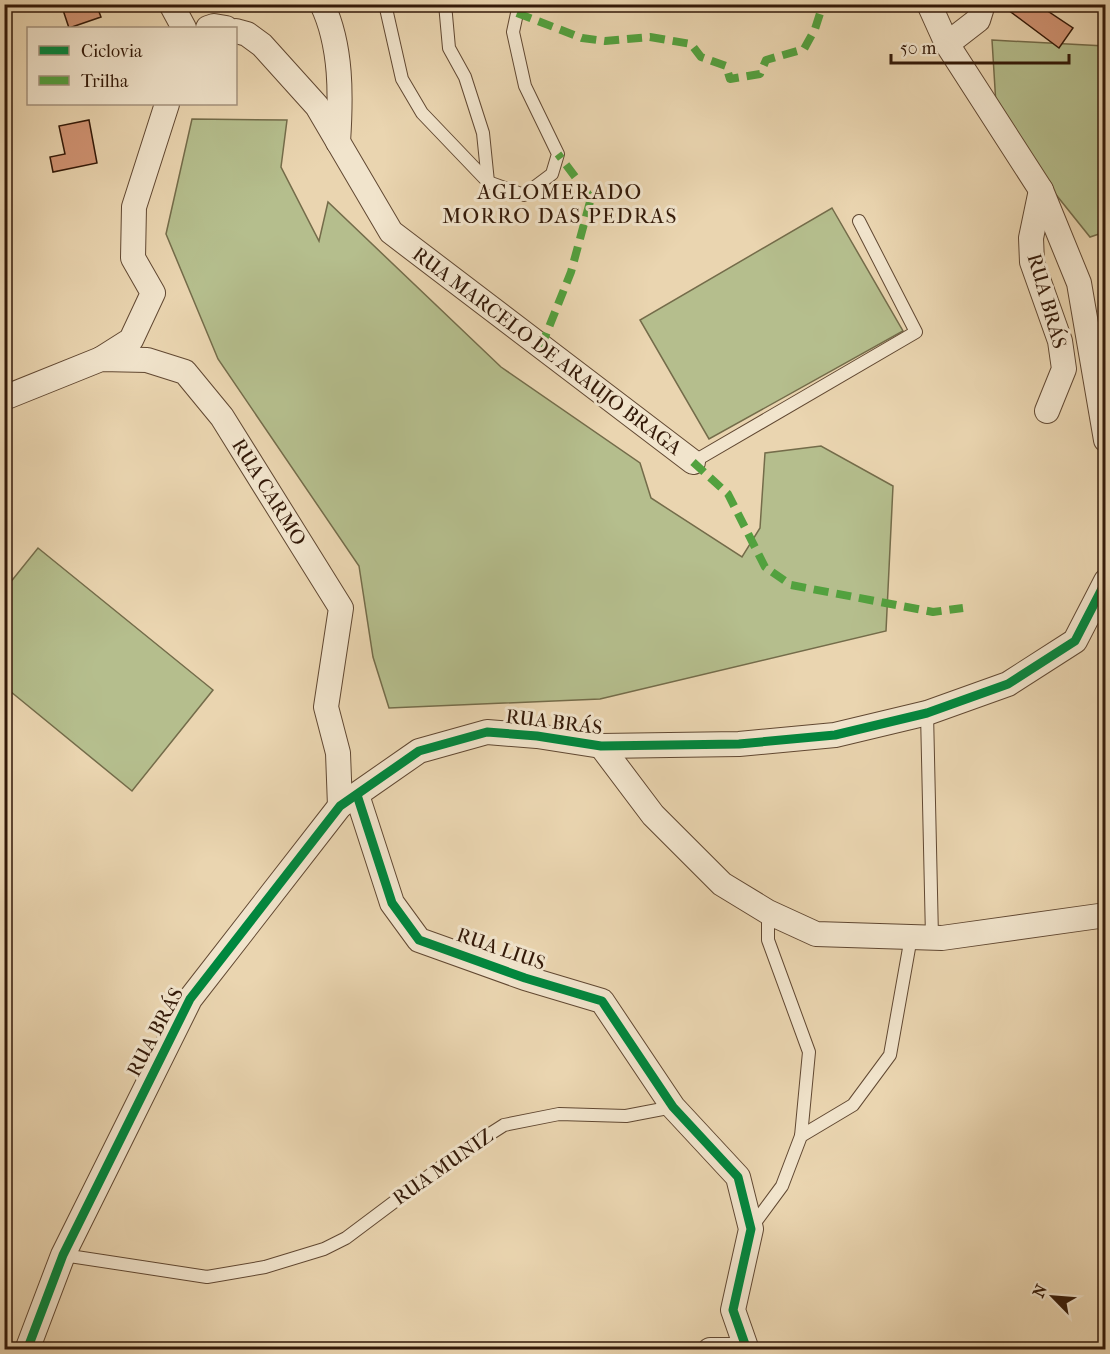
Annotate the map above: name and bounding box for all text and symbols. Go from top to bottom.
legend [27,27,237,105]
scale bar [891,27,1070,65]
text: 50 m [900,38,937,59]
text: Ciclovia [81,41,143,62]
text: Trilha [81,71,129,92]
district label: AGLOMERADO MORRO DAS PEDRAS [442,180,678,228]
street label: RUA MARCELO DE ARAUJO BRAGA [408,242,687,460]
street label: RUA BRÁS [1023,251,1072,351]
street label: RUA CARMO [227,434,311,550]
street label: RUA BRÁS [504,704,604,739]
street label: RUA LIUS [454,923,548,975]
street label: RUA BRÁS [121,983,188,1080]
street label: RUA MUNIZ [389,1124,498,1210]
north arrow [1023,1267,1083,1327]
text: N [1029,1281,1051,1300]

